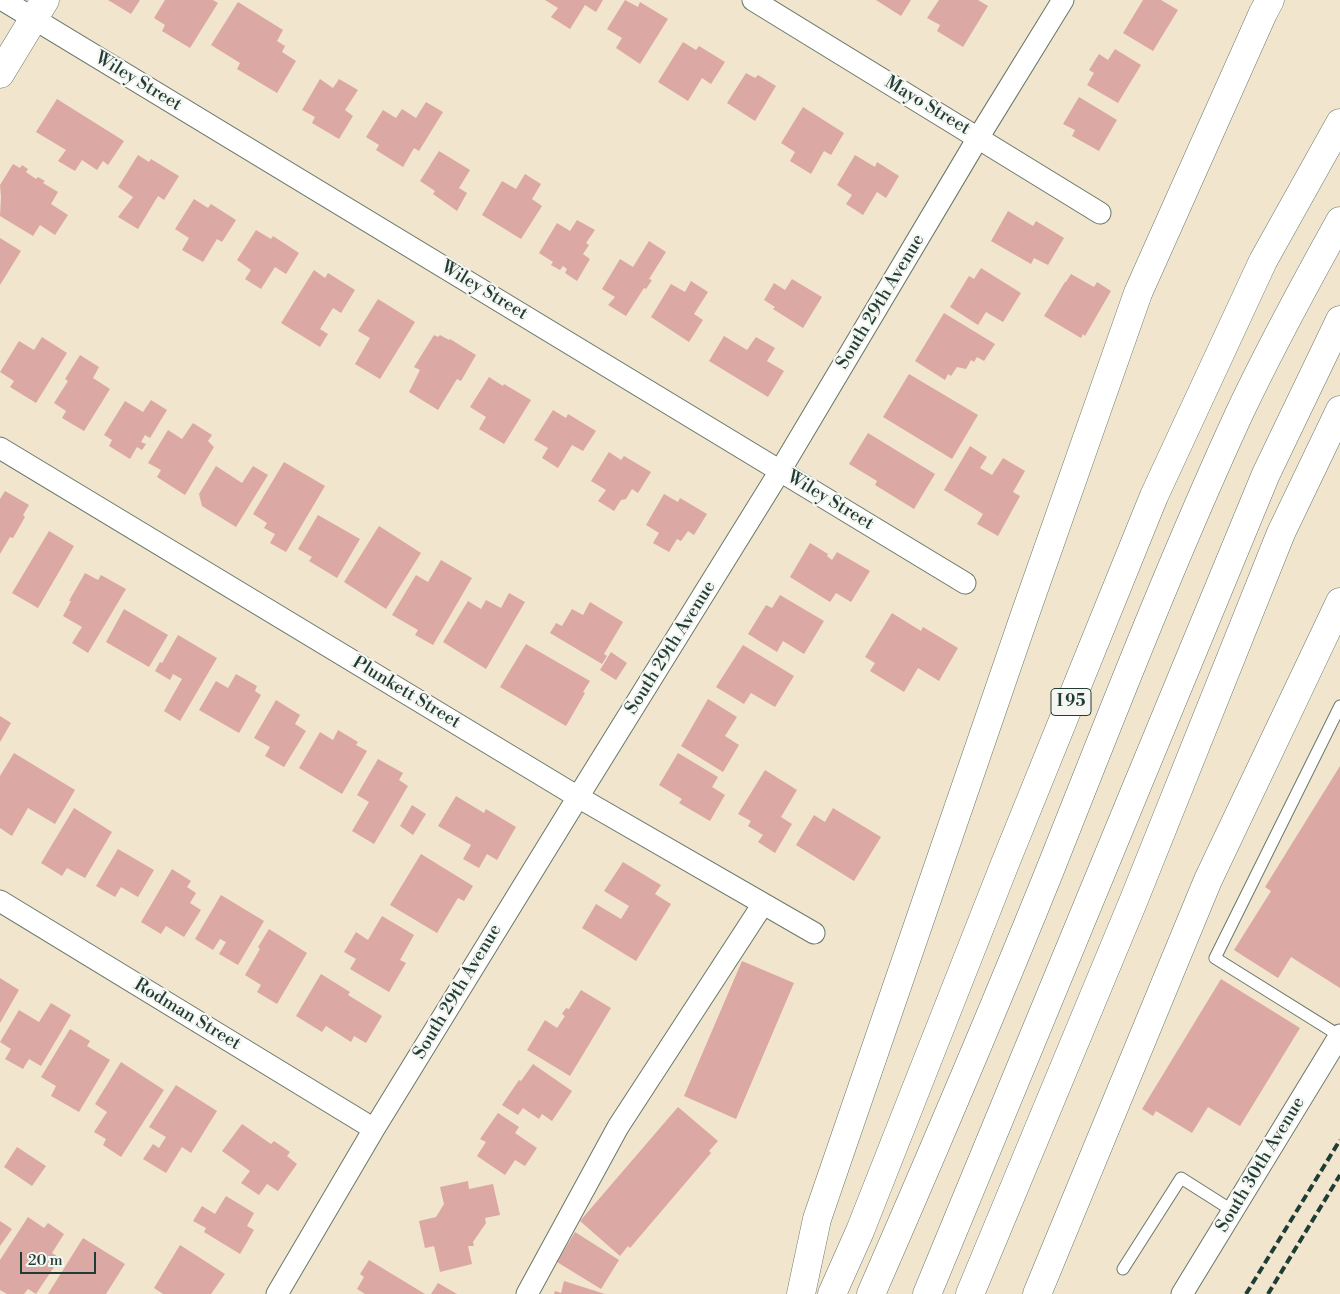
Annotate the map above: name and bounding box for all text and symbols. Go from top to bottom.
street label: Wiley Street [91,48,185,116]
street label: Mayo Street [880,72,974,140]
street label: South 29th Avenue [832,231,930,373]
street label: Wiley Street [437,257,531,325]
street label: Wiley Street [783,467,877,535]
street label: South 29th Avenue [621,577,721,719]
street label: Plunkett Street [348,652,464,734]
road number: I 95 [1051,689,1091,716]
street label: South 29th Avenue [409,921,507,1063]
street label: Rodman Street [130,975,244,1055]
street label: South 30th Avenue [1212,1093,1310,1237]
scale bar [22,1242,99,1274]
text: 20 m [28,1251,63,1270]

